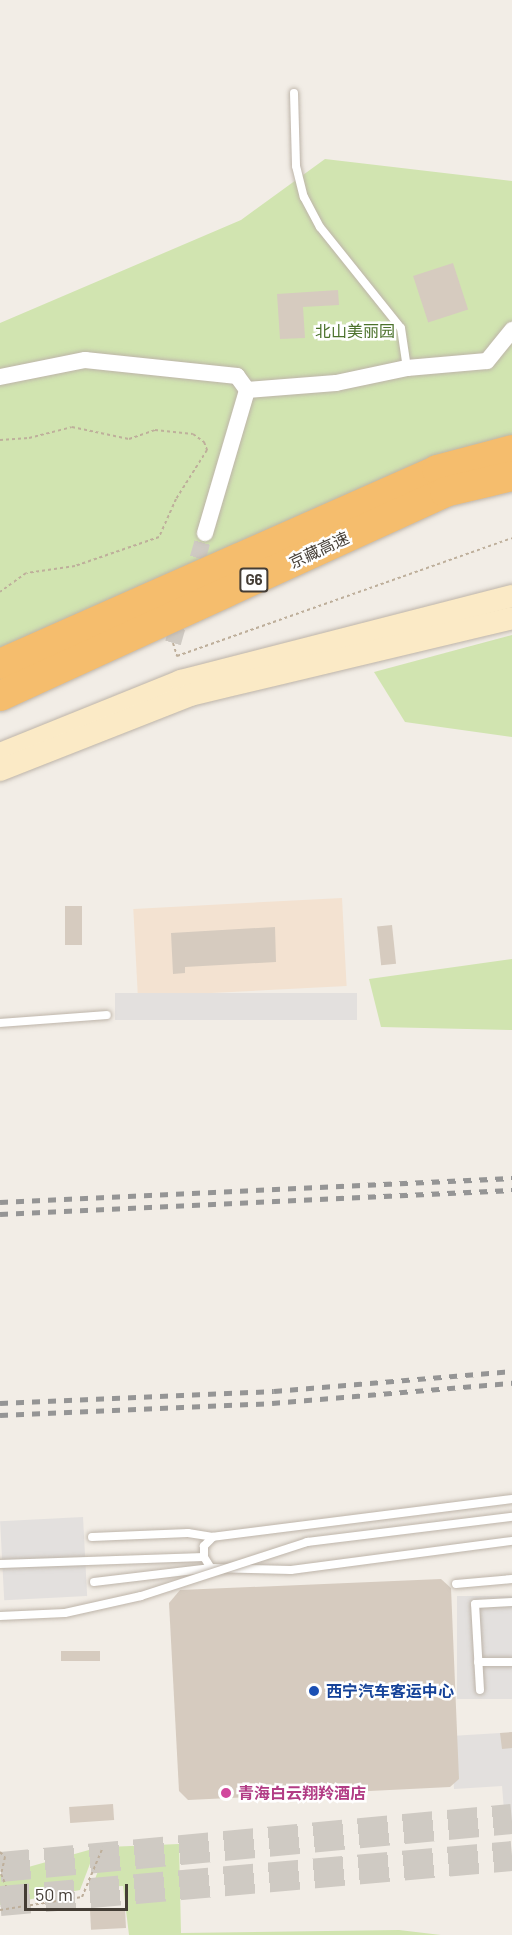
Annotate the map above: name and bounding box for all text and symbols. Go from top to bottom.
park label: 北山美丽园 [315,321,395,341]
street label: 京藏高速 [286,528,352,572]
road number: G6 [239,568,269,592]
place label: 西宁汽车客运中心 [326,1681,454,1701]
marker: 西宁汽车客运中心 [307,1684,321,1698]
place label: 青海白云翔羚酒店 [238,1783,366,1803]
marker: 青海白云翔羚酒店 [219,1786,233,1800]
scale bar [27,1872,130,1910]
text: 50 m [35,1883,73,1905]

